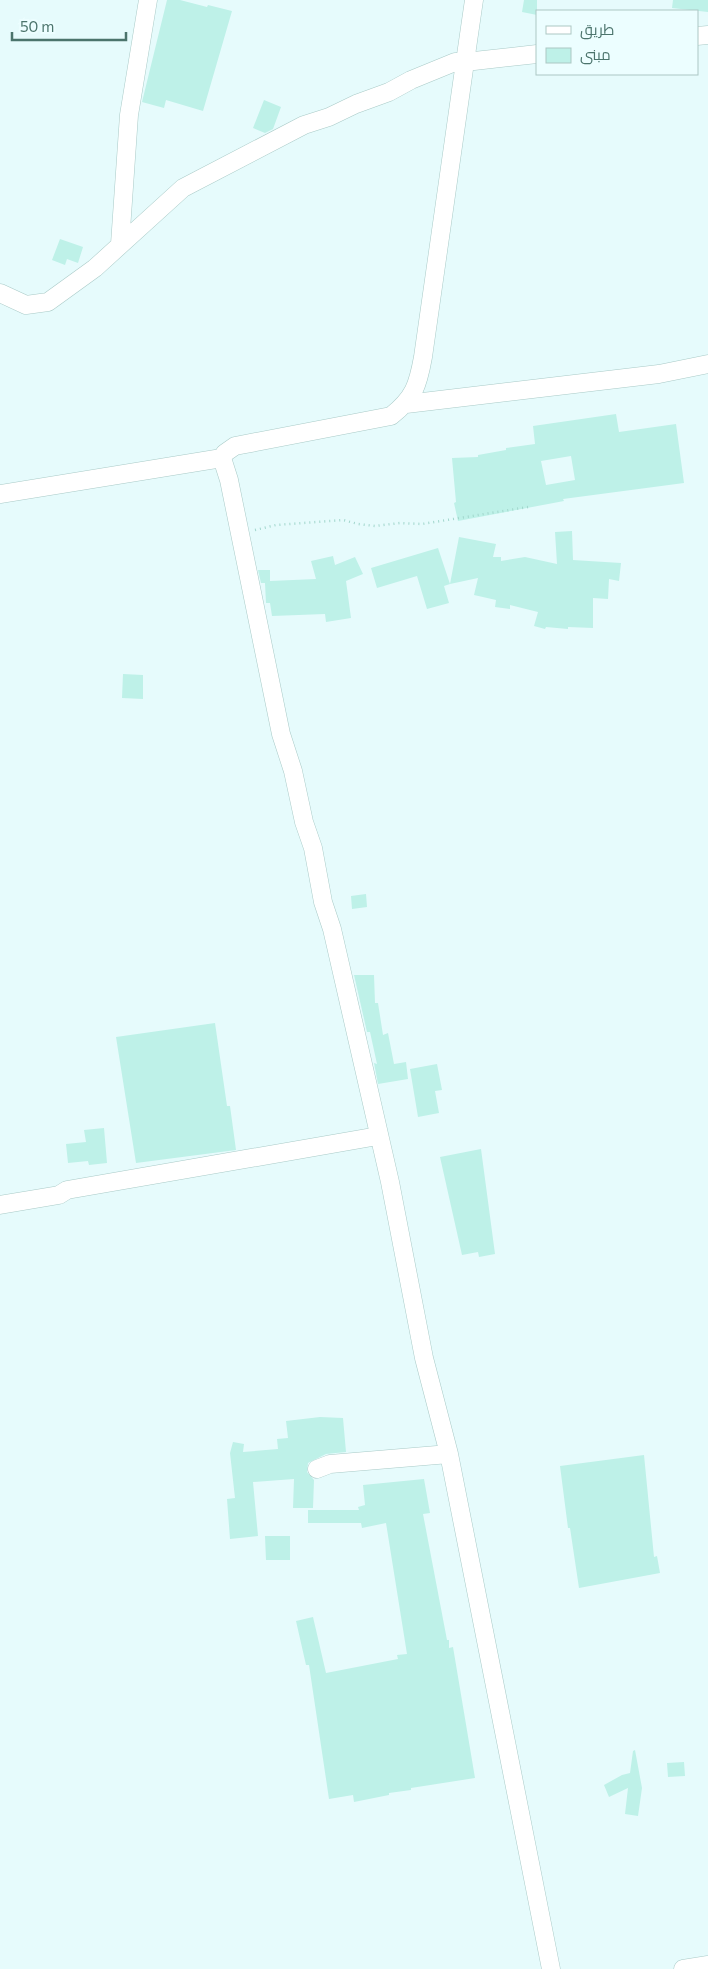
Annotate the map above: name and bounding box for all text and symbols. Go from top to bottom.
scale bar [12,10,126,42]
legend [536,10,698,75]
text: 50 m [20,17,54,35]
text: طريق [580,20,614,40]
text: مبنى [580,45,611,65]

